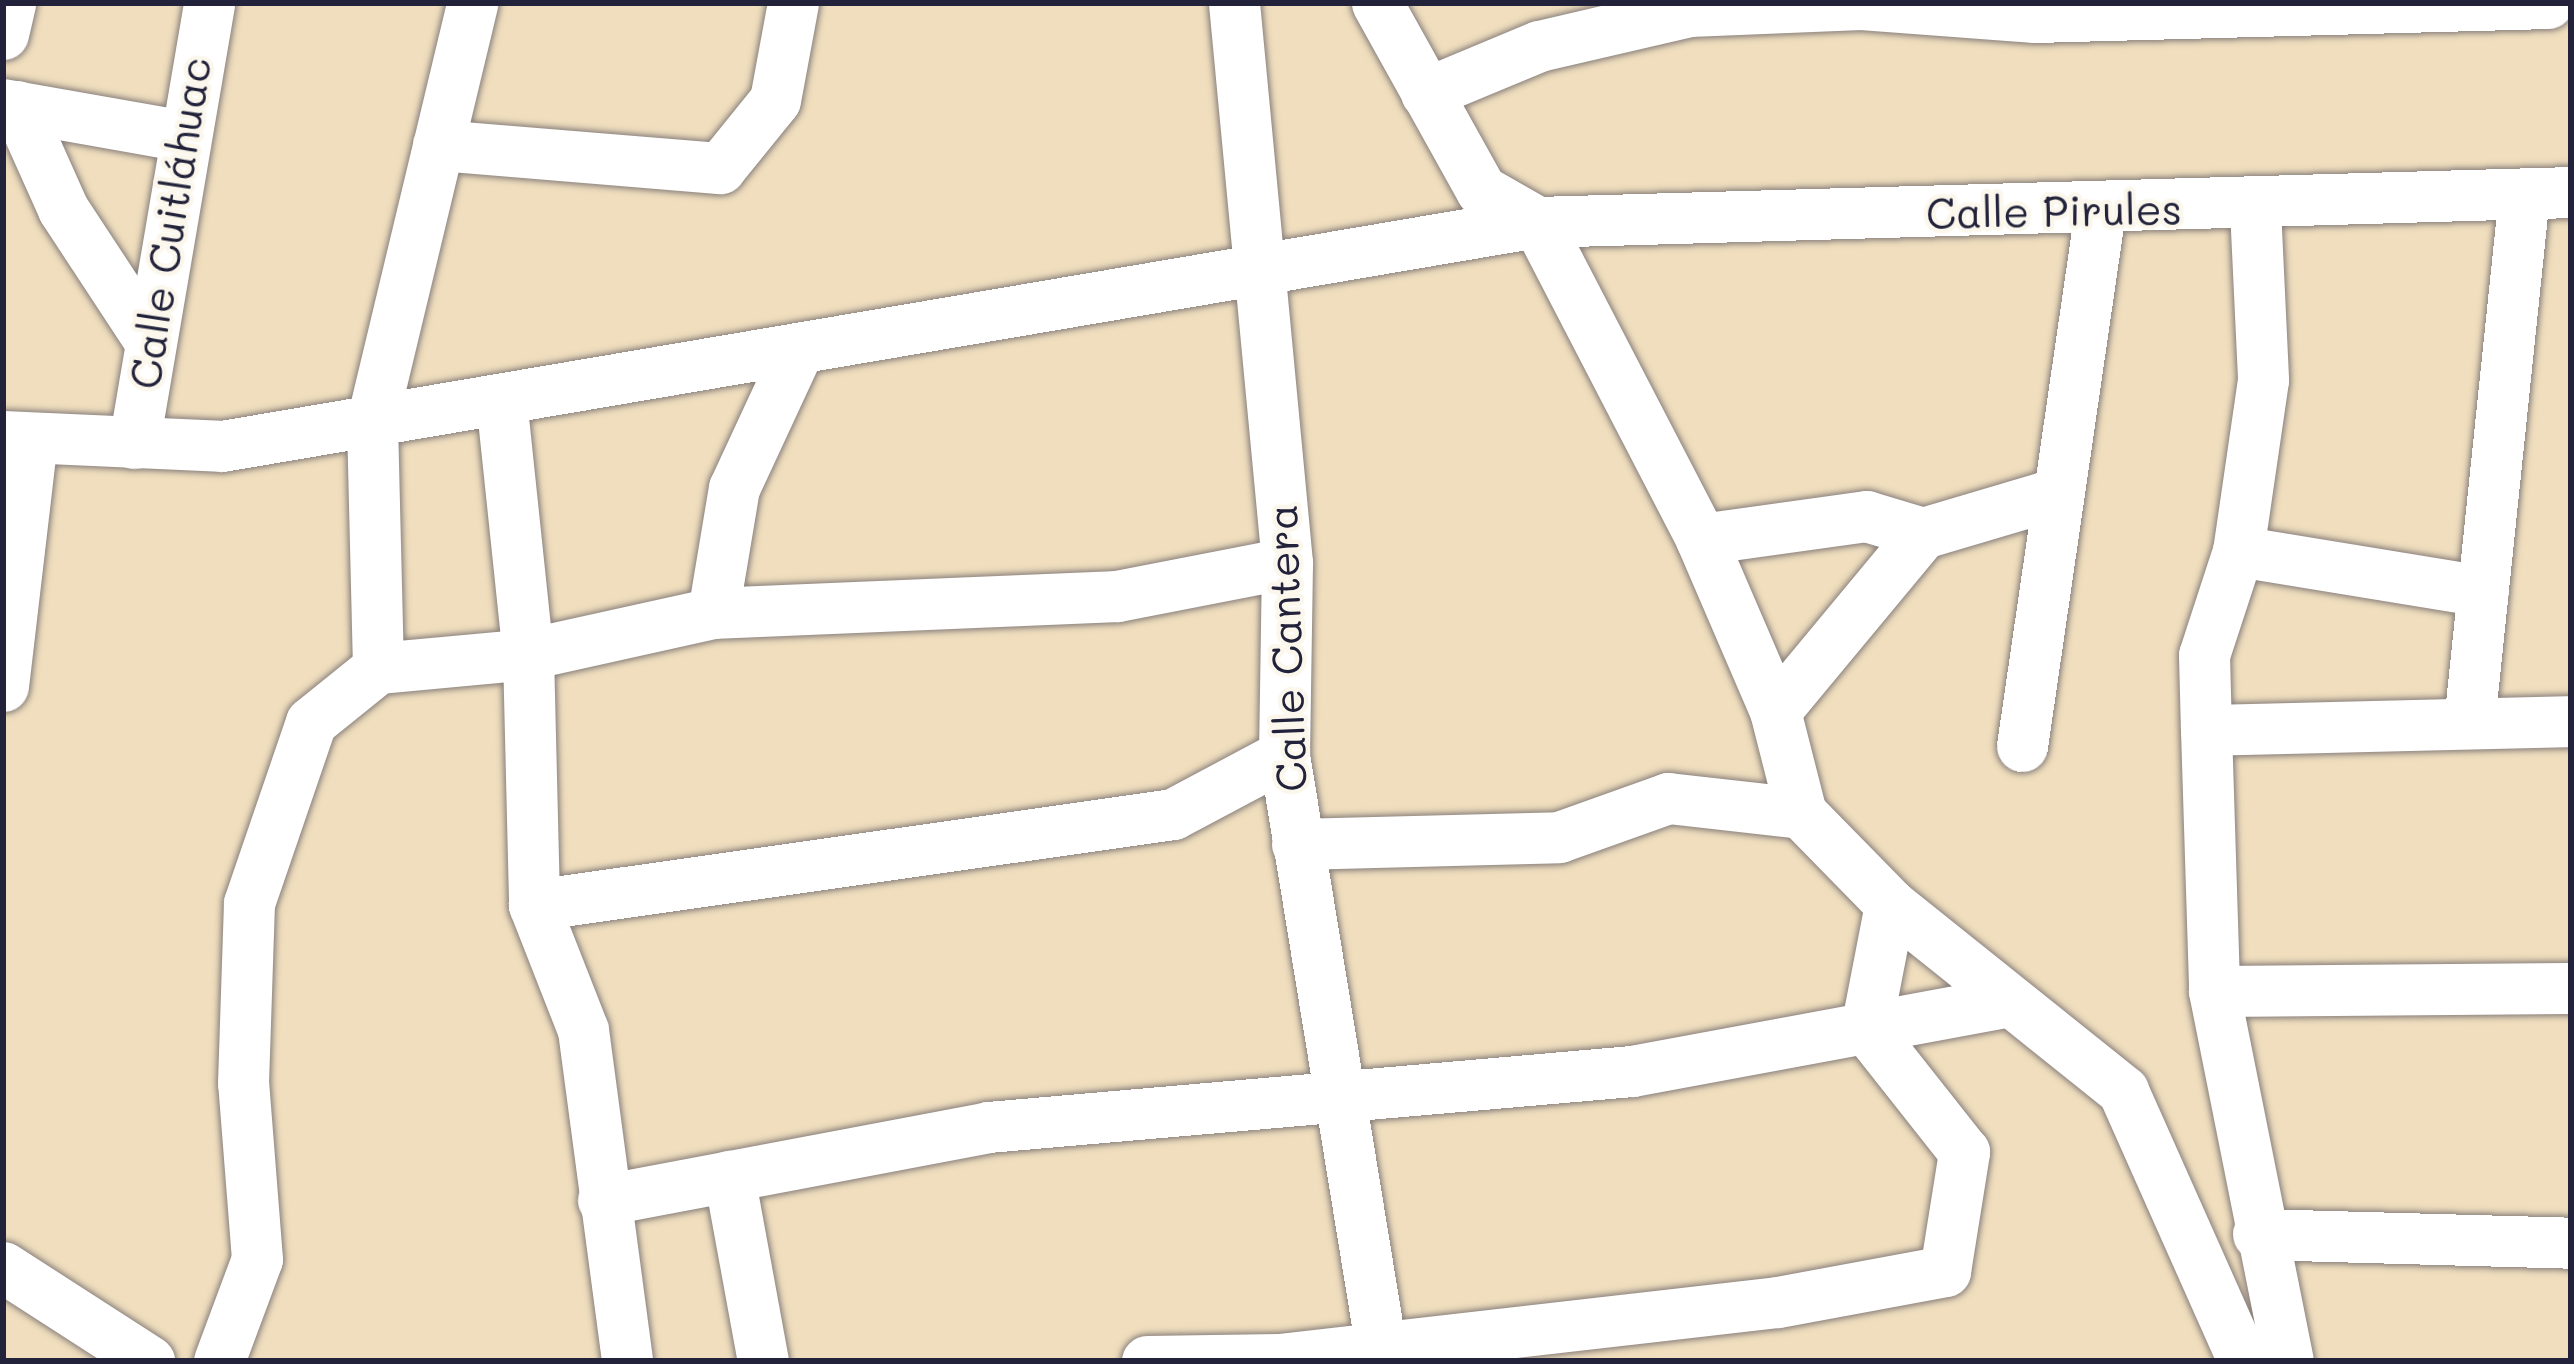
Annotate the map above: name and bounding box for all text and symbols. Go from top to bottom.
street label: Calle Cuitláhuac [119,54,221,392]
street label: Calle Pirules [1925,184,2183,238]
street label: Calle Cantera [1256,503,1316,793]

